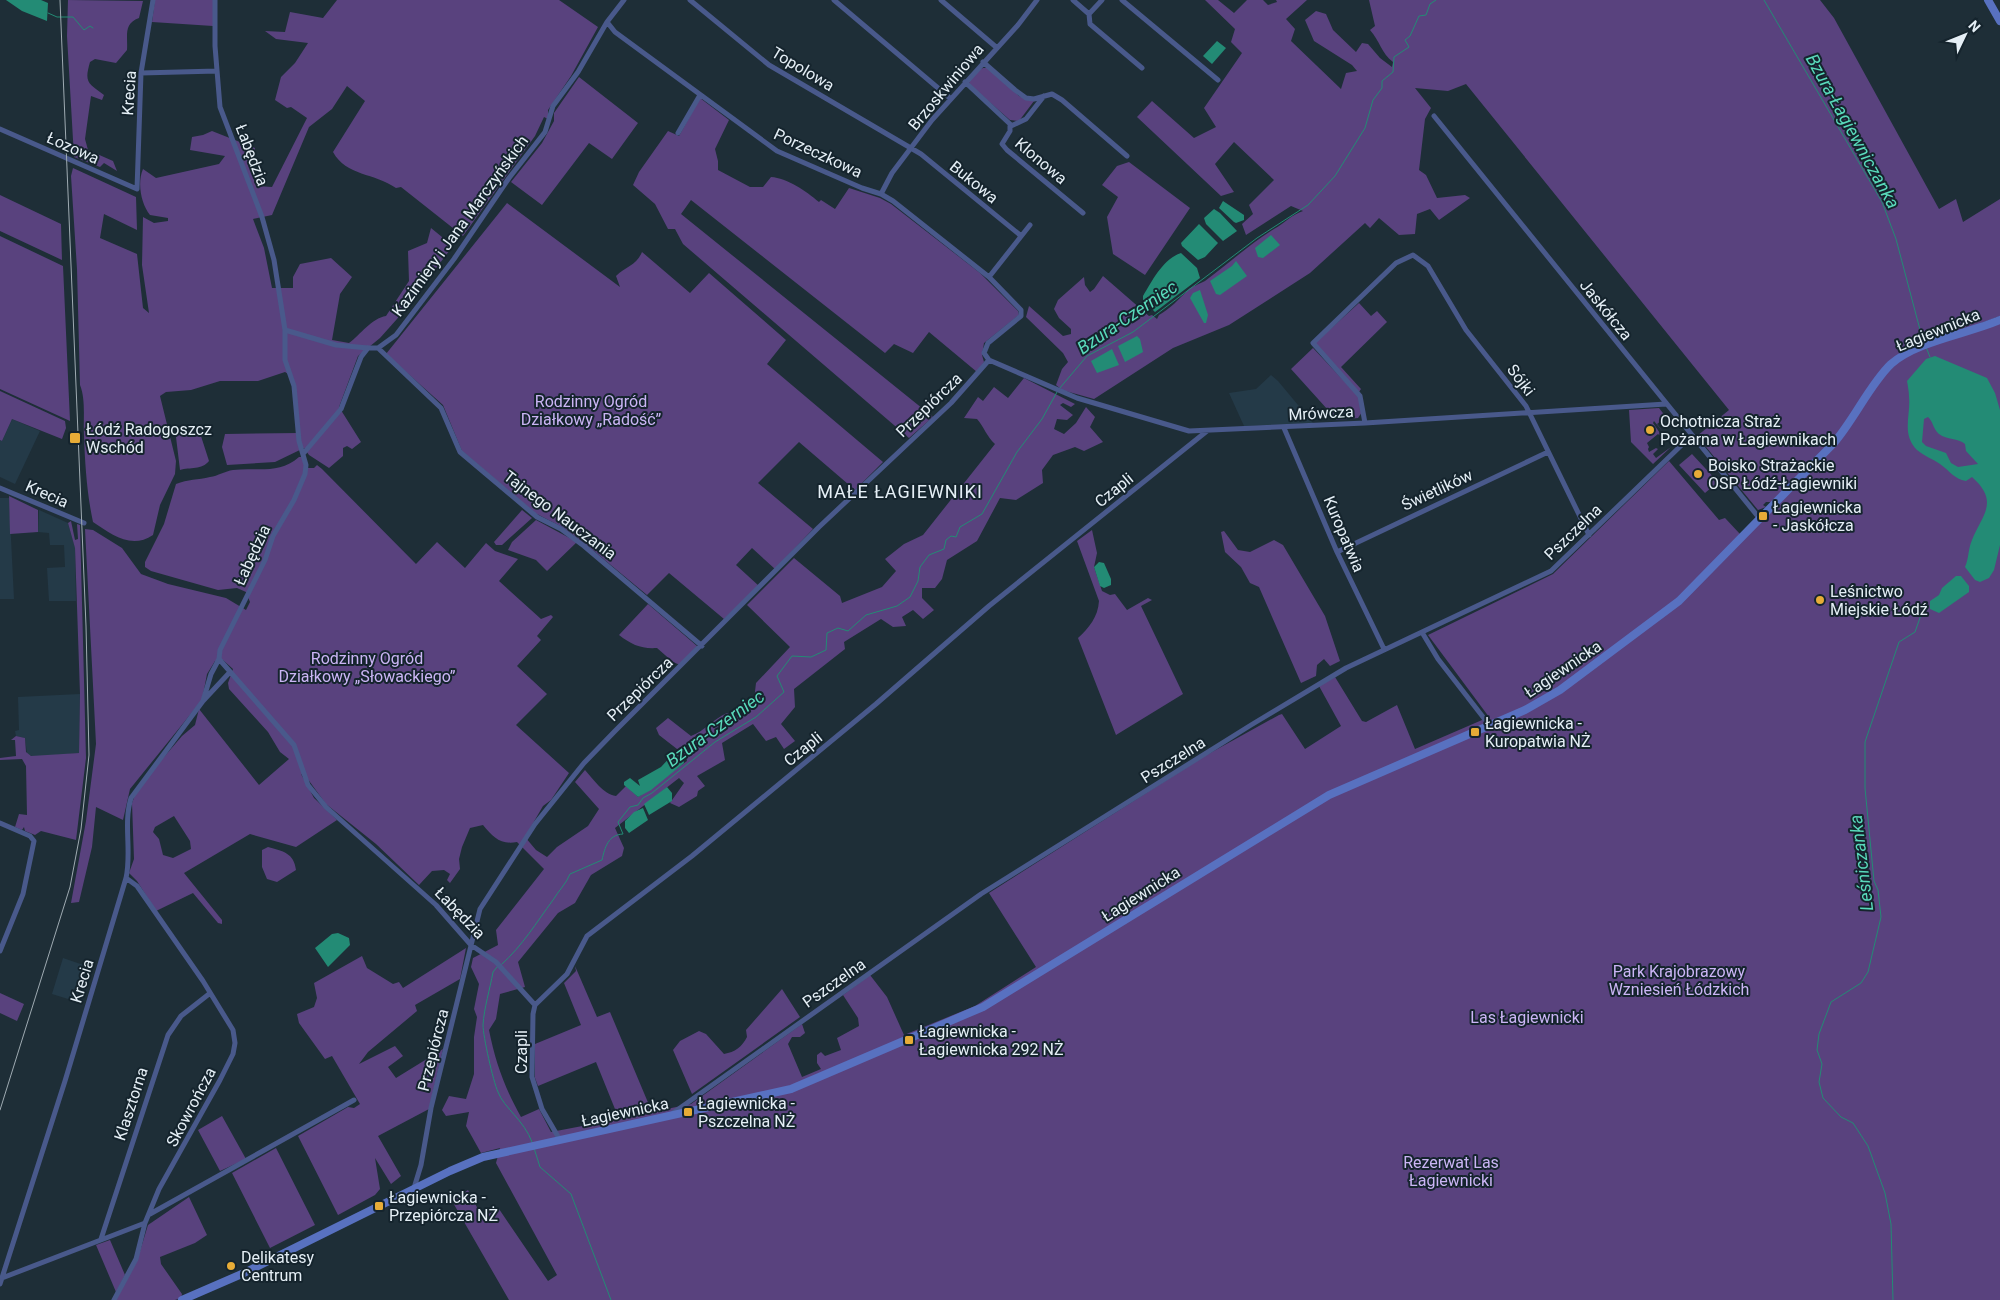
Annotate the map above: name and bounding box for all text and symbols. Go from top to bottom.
north arrow [1940,10,1990,60]
text: N [1965,17,1984,35]
street label: Brzoskwiniowa [904,40,988,134]
street label: Topolowa [768,43,838,95]
water label: Bzura-Łagiewniczanka [1802,50,1904,212]
street label: Krecia [118,70,140,116]
street label: Łabędzia [232,122,272,188]
street label: Porzeczkowa [771,124,865,182]
street label: Łozowa [44,128,102,168]
street label: Kazimiery i Jana Marczyńskich [388,132,532,320]
street label: Klonowa [1011,134,1071,188]
street label: Bukowa [946,157,1002,207]
water label: Bzura-Czerniec [1073,276,1181,358]
street label: Jaskółcza [1576,276,1636,344]
street label: Łagiewnicka [1893,305,1983,355]
street label: Sójki [1503,361,1539,399]
street label: Przepiórcza [892,369,966,441]
park label: Rodzinny Ogród Działkowy „Radość” [521,392,662,429]
street label: Mrówcza [1288,402,1354,424]
place label: Ochotnicza Straż Pożarna w Łagiewnikach [1660,412,1836,449]
place label: Łódź Radogoszcz Wschód [86,420,212,457]
marker: Ochotnicza Straż Pożarna w Łagiewnikach [1644,424,1656,436]
marker: Łódź Radogoszcz Wschód [68,431,82,445]
place label: Boisko Strażackie OSP Łódź-Łagiewniki [1708,456,1857,493]
street label: Świetlików [1398,464,1476,515]
street label: Tajnego Nauczania [500,466,620,564]
marker: Boisko Strażackie OSP Łódź-Łagiewniki [1692,468,1704,480]
street label: Czapli [1091,469,1137,511]
street label: Krecia [23,476,71,512]
district label: MAŁE ŁAGIEWNIKI [817,481,983,502]
street label: Kuropatwia [1320,493,1368,575]
place label: Łagiewnicka - Jaskółcza [1773,498,1862,535]
street label: Pszczelna [1540,500,1606,564]
marker: Łagiewnicka - Jaskółcza [1757,510,1769,522]
street label: Łabędzia [230,522,274,588]
place label: Leśnictwo Miejskie Łódź [1830,582,1928,619]
marker: Leśnictwo Miejskie Łódź [1814,594,1826,606]
street label: Łagiewnicka [1521,636,1605,702]
park label: Rodzinny Ogród Działkowy „Słowackiego” [279,649,456,686]
street label: Przepiórcza [603,653,677,725]
water label: Bzura-Czerniec [662,685,768,771]
place label: Łagiewnicka - Kuropatwia NŻ [1485,714,1591,751]
marker: Łagiewnicka - Kuropatwia NŻ [1469,726,1481,738]
street label: Czapli [780,728,826,770]
street label: Pszczelna [1137,733,1209,787]
water label: Leśniczanka [1845,814,1877,912]
street label: Łagiewnicka [1098,862,1184,926]
street label: Łabędzia [431,883,489,943]
street label: Pszczelna [799,954,869,1012]
street label: Krecia [66,957,98,1005]
park label: Park Krajobrazowy Wzniesień Łódzkich [1609,962,1749,999]
street label: Przepiórcza [414,1007,452,1093]
park label: Las Łagiewnicki [1470,1008,1584,1027]
place label: Łagiewnicka - Łagiewnicka 292 NŻ [919,1022,1064,1059]
street label: Czapli [512,1030,531,1074]
marker: Łagiewnicka - Łagiewnicka 292 NŻ [903,1034,915,1046]
street label: Skowrończa [162,1064,220,1150]
street label: Klasztorna [110,1065,152,1143]
street label: Łagiewnicka [580,1093,670,1131]
place label: Łagiewnicka - Pszczelna NŻ [698,1094,796,1131]
marker: Łagiewnicka - Pszczelna NŻ [682,1106,694,1118]
park label: Rezerwat Las Łagiewnicki [1403,1153,1499,1190]
place label: Łagiewnicka - Przepiórcza NŻ [389,1188,498,1225]
marker: Łagiewnicka - Przepiórcza NŻ [373,1200,385,1212]
place label: Delikatesy Centrum [241,1248,315,1285]
marker: Delikatesy Centrum [225,1260,237,1272]

